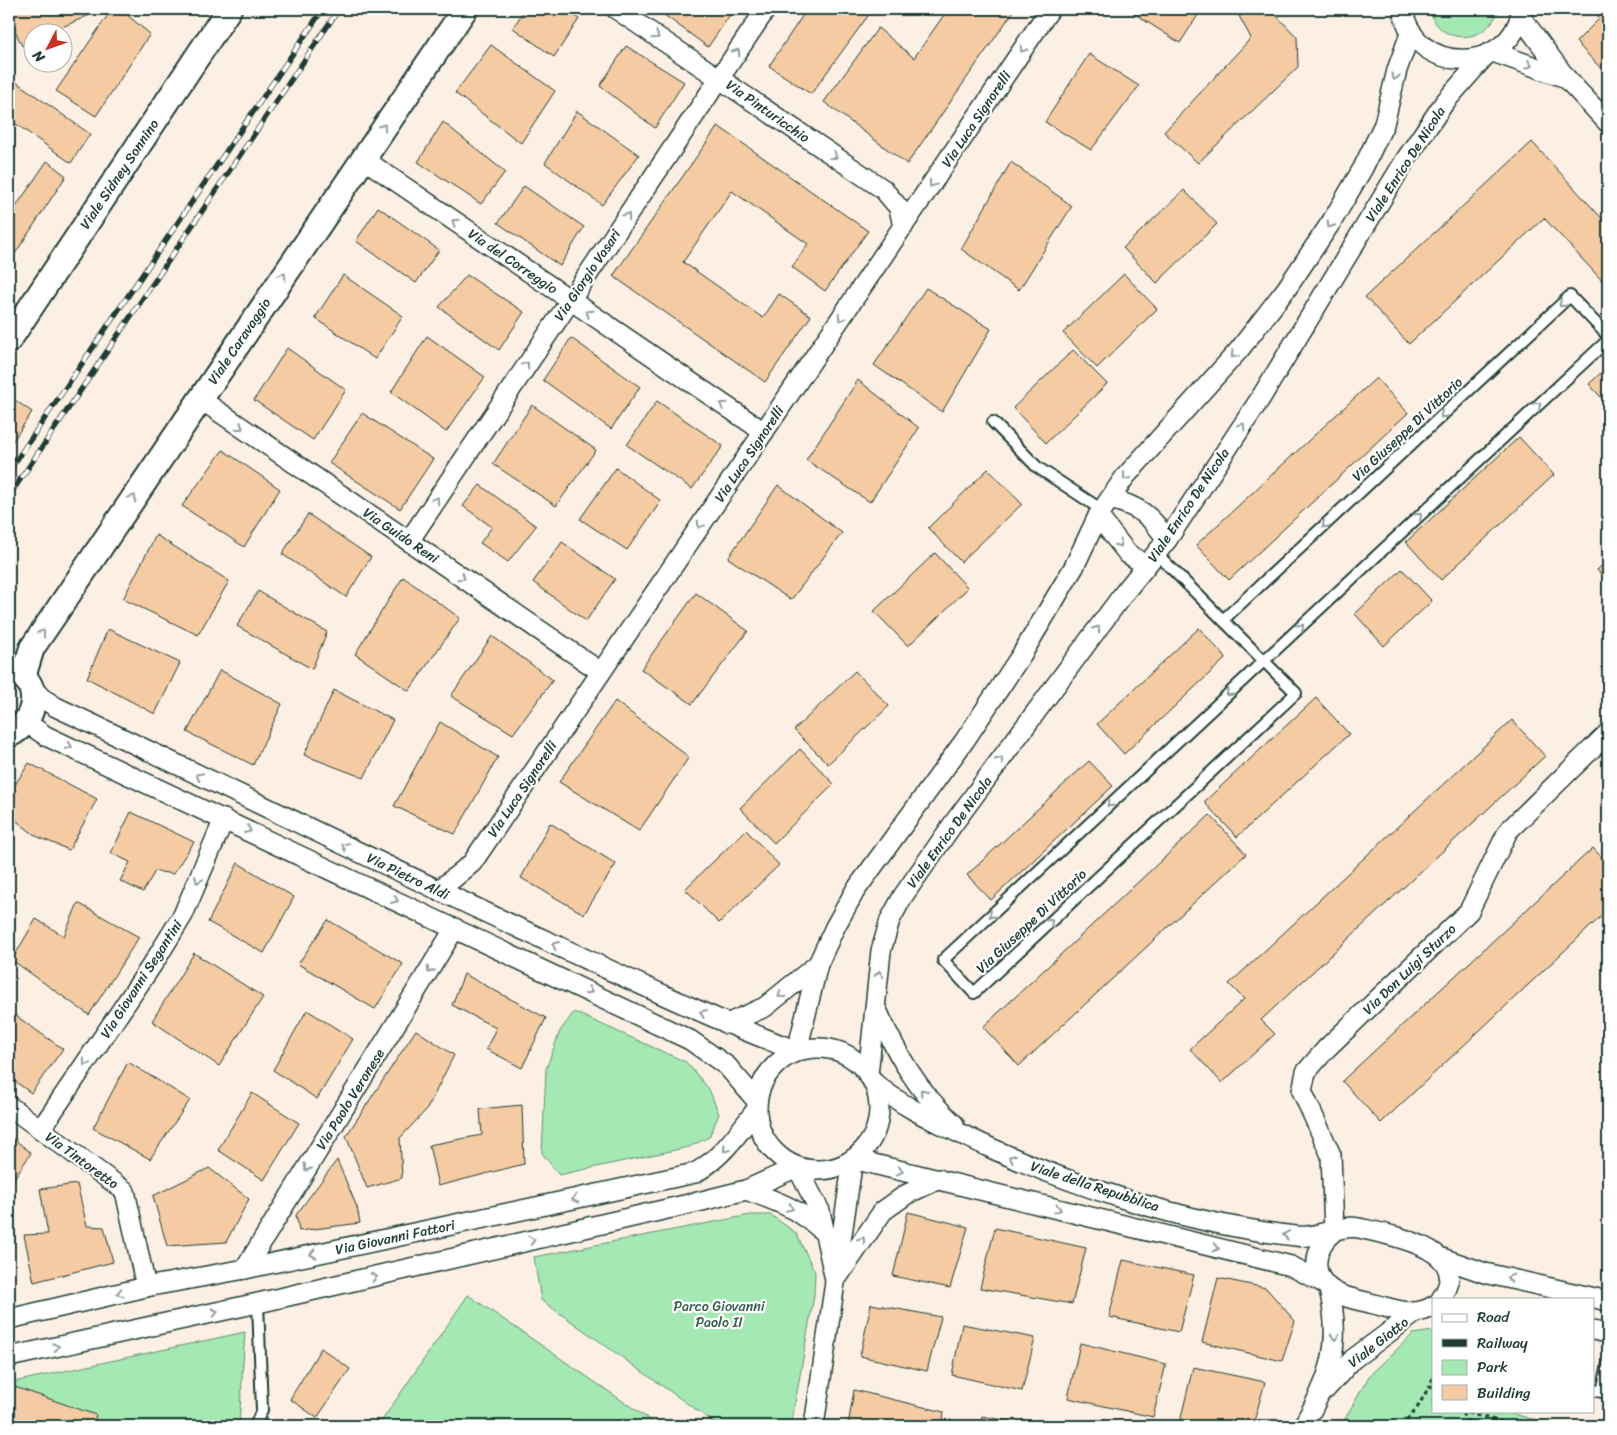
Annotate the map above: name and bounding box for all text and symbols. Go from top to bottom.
north arrow [22,22,72,72]
one-way arrow [651,29,660,39]
one-way arrow [1020,43,1029,53]
text: N [26,44,52,69]
one-way arrow [731,48,740,58]
one-way arrow [1525,59,1533,69]
street label: Via Luca Signorelli [935,65,1019,173]
street label: Via Pinturicchio [720,73,815,150]
one-way arrow [1390,73,1401,82]
street label: Viale Enrico De Nicola [1358,101,1452,227]
street label: Viale Sidney Sonnino [73,114,166,235]
one-way arrow [377,123,386,133]
one-way arrow [829,150,838,159]
one-way arrow [929,178,938,187]
one-way arrow [621,212,630,222]
one-way arrow [451,219,460,228]
one-way arrow [1327,219,1336,228]
street label: Via del Correggio [463,222,563,301]
street label: Via Giorgio Vasari [547,223,628,326]
one-way arrow [277,272,286,282]
street label: Viale Caravaggio [201,293,278,390]
one-way arrow [1559,298,1568,307]
one-way arrow [585,310,595,319]
one-way arrow [838,312,847,322]
one-way arrow [1230,350,1239,359]
one-way arrow [520,362,529,371]
street label: Via Giuseppe Di Vittorio [1346,371,1469,488]
street label: Via Luca Signorelli [708,400,792,508]
one-way arrow [719,402,729,411]
one-way arrow [1533,402,1542,411]
one-way arrow [1440,409,1449,418]
one-way arrow [235,420,244,430]
one-way arrow [1236,422,1245,432]
street label: Viale Enrico De Nicola [1141,443,1236,568]
one-way arrow [1122,471,1131,480]
one-way arrow [127,494,136,504]
one-way arrow [430,497,439,506]
street label: Via Guido Reni [357,501,445,571]
one-way arrow [1414,513,1423,522]
one-way arrow [1321,519,1330,528]
one-way arrow [697,520,707,529]
one-way arrow [1114,538,1123,547]
one-way arrow [456,571,465,580]
one-way arrow [1295,624,1304,633]
one-way arrow [1091,625,1100,635]
one-way arrow [36,629,45,638]
one-way arrow [1226,687,1235,696]
street label: Via Luca Signorelli [481,735,565,843]
one-way arrow [64,740,73,751]
one-way arrow [995,757,1003,766]
street label: Viale Enrico De Nicola [900,771,999,894]
one-way arrow [195,772,204,782]
one-way arrow [1107,798,1116,807]
one-way arrow [243,824,252,834]
one-way arrow [341,842,350,852]
street label: Via Pietro Aldi [362,846,454,908]
street label: Via Giuseppe Di Vittorio [970,863,1093,980]
one-way arrow [194,875,205,884]
one-way arrow [390,893,399,904]
one-way arrow [988,909,997,918]
street label: Via Giovanni Segantini [94,914,190,1044]
street label: Via Don Luigi Sturzo [1356,918,1462,1021]
one-way arrow [1045,919,1054,928]
one-way arrow [551,941,560,952]
one-way arrow [426,964,436,973]
one-way arrow [873,970,884,978]
one-way arrow [584,985,593,996]
one-way arrow [778,990,787,998]
one-way arrow [699,1009,708,1020]
street label: Via Paolo Veronese [309,1043,392,1155]
one-way arrow [83,1057,92,1066]
one-way arrow [920,1088,929,1097]
street label: Via Tintoretto [39,1125,124,1196]
one-way arrow [723,1143,732,1152]
one-way arrow [1008,1154,1017,1164]
street label: Viale della Repubblica [1027,1154,1162,1219]
one-way arrow [304,1162,314,1171]
one-way arrow [896,1165,905,1176]
one-way arrow [571,1193,580,1204]
one-way arrow [785,1202,794,1212]
one-way arrow [1054,1203,1063,1214]
street label: Via Giovanni Fattori [333,1212,458,1262]
one-way arrow [1282,1230,1290,1240]
one-way arrow [528,1235,537,1246]
one-way arrow [856,1236,865,1245]
one-way arrow [1212,1242,1220,1252]
one-way arrow [309,1249,318,1259]
one-way arrow [369,1272,378,1283]
one-way arrow [1505,1273,1514,1284]
one-way arrow [115,1287,124,1298]
park label: Parco Giovanni Paolo II [673,1294,766,1335]
legend [1432,1298,1594,1412]
text: Road [1477,1304,1510,1330]
one-way arrow [211,1308,220,1318]
street label: Viale Giotto [1342,1310,1414,1374]
text: Railway [1477,1330,1528,1356]
one-way arrow [1329,1333,1340,1341]
one-way arrow [52,1342,61,1352]
text: Park [1477,1354,1508,1380]
text: Building [1477,1380,1531,1406]

